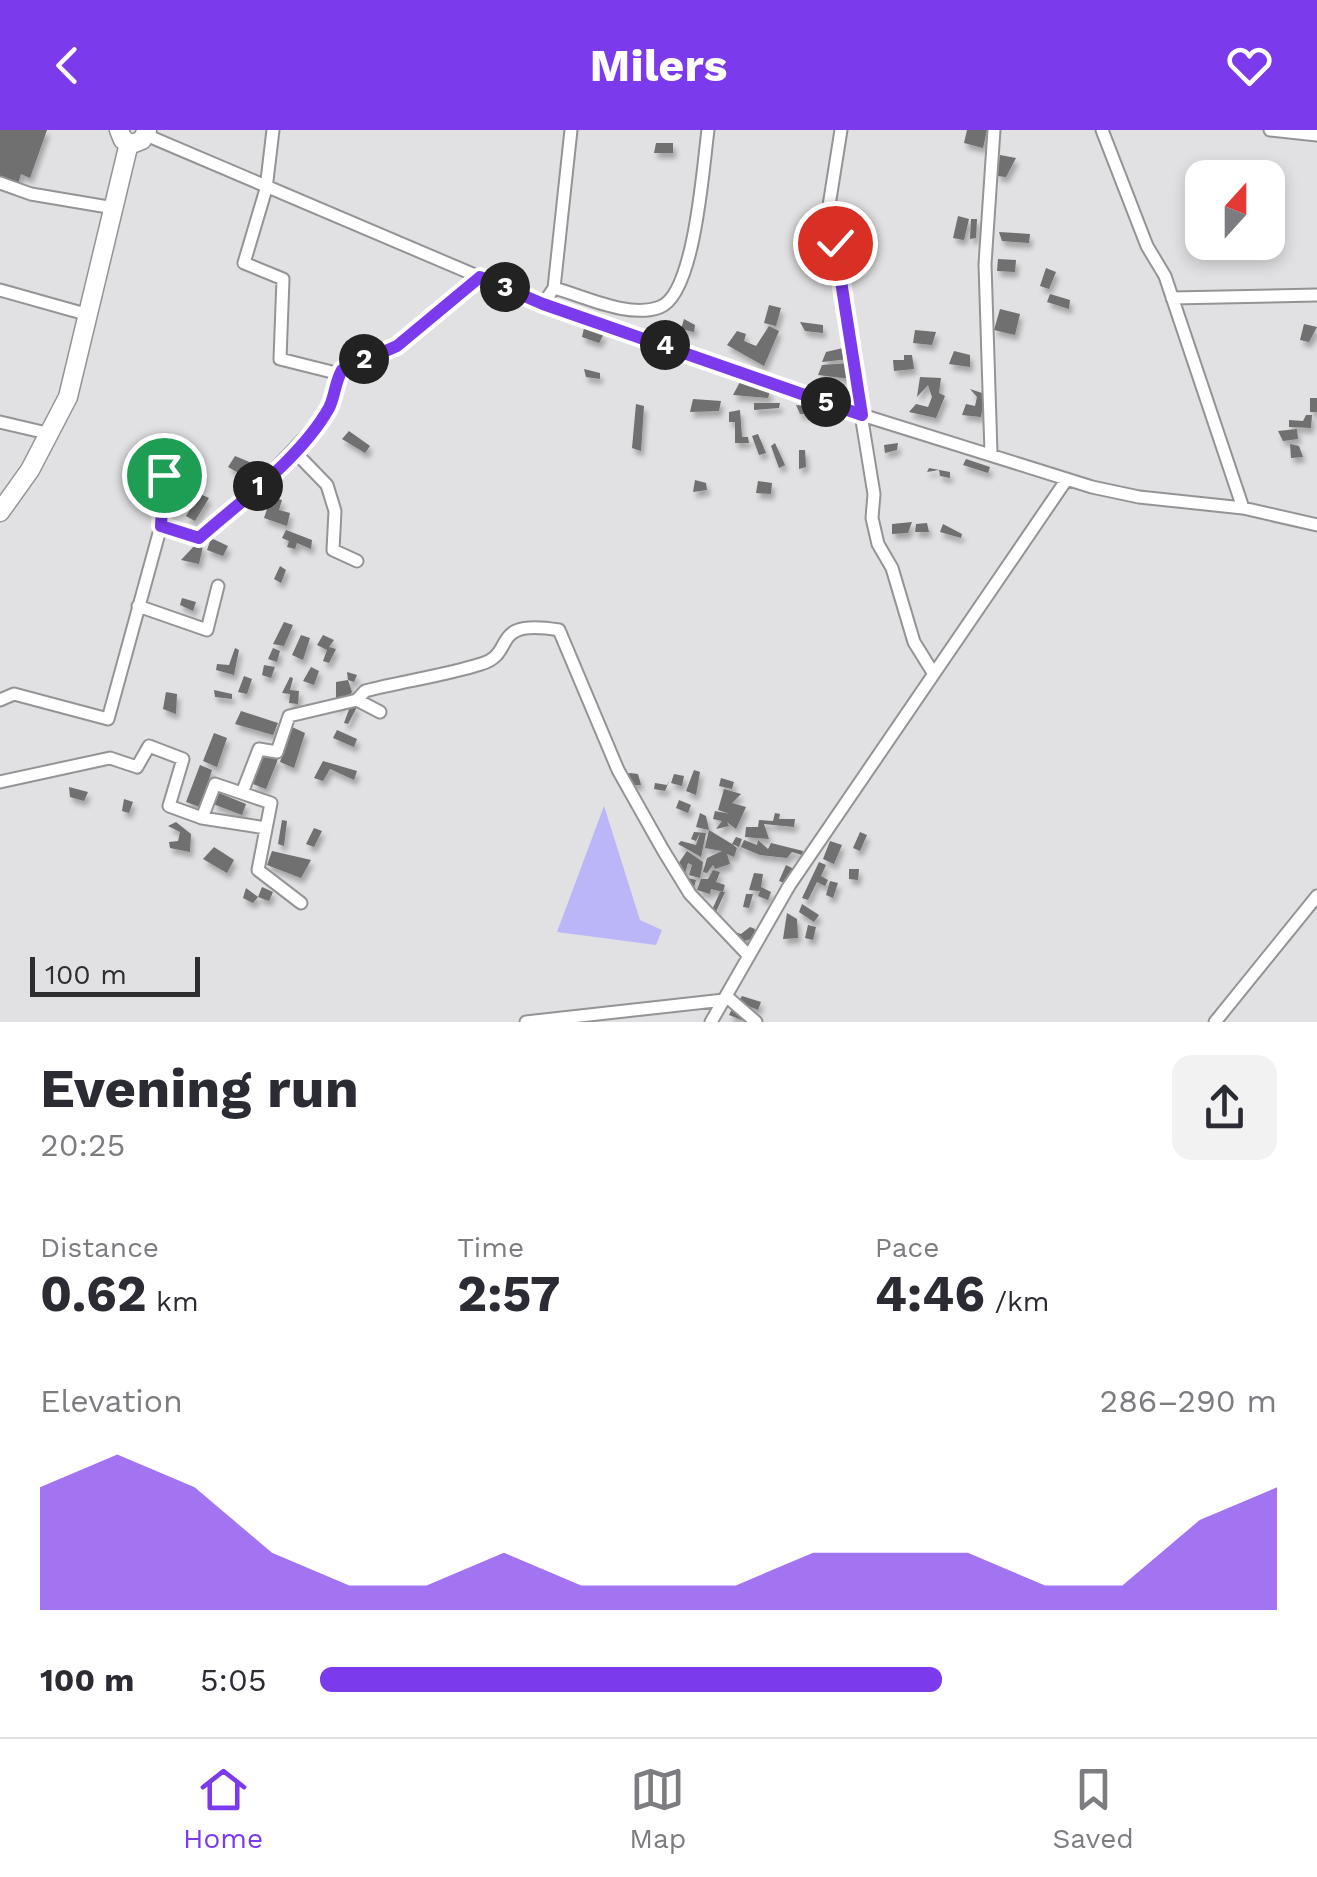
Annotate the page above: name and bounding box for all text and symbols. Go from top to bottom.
icon: back [40,38,95,93]
icon: heart [1222,38,1277,93]
text: Milers [590,39,727,92]
north arrow [1185,160,1285,260]
map controls [1185,160,1285,260]
pin [793,201,878,286]
icon: check [808,216,863,271]
pin: 3 [480,262,530,312]
text: 3 [497,270,513,303]
pin: 4 [640,320,690,370]
text: 4 [656,328,674,361]
pin: 2 [339,334,389,384]
text: 2 [356,342,372,375]
pin: 5 [801,377,851,427]
text: 5 [818,385,834,418]
pin [122,433,207,518]
icon: arrive [137,448,192,503]
pin: 1 [233,461,283,511]
text: 1 [252,469,264,502]
scale bar [30,952,200,996]
text: 100 m [45,958,127,991]
button: share [1172,1055,1277,1160]
text: Evening run [40,1056,359,1120]
text: 20:25 [40,1126,125,1164]
text: Distance [40,1231,159,1264]
text: Time [457,1231,524,1264]
text: Pace [875,1231,939,1264]
text: 0.62 [40,1264,147,1323]
text: 2:57 [457,1264,560,1323]
text: 4:46 [875,1264,985,1323]
text: km [147,1285,199,1318]
text: /km [985,1285,1050,1318]
text: Elevation [40,1382,183,1420]
text: 286–290 m [1099,1382,1277,1420]
text: 100 m [40,1661,134,1699]
text: 5:05 [200,1661,267,1699]
tab: Home [183,1762,263,1855]
tab: Map [629,1762,686,1855]
tab: Saved [1053,1762,1134,1855]

